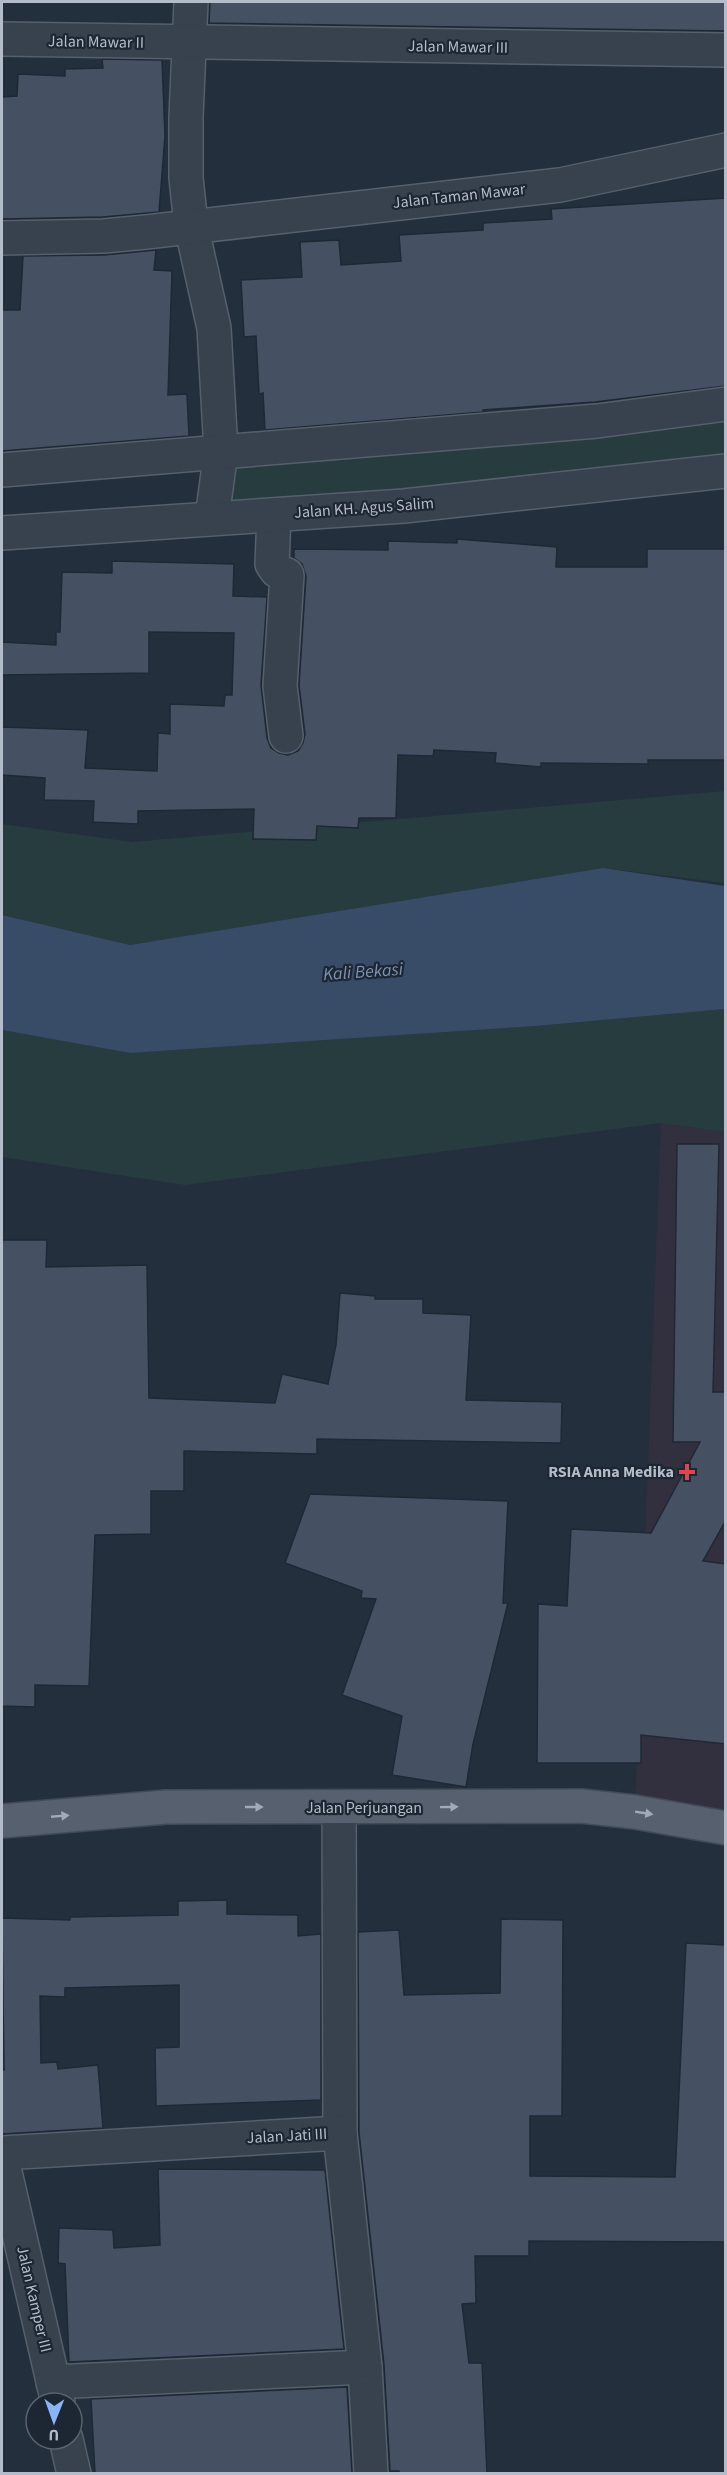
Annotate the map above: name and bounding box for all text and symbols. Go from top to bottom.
street label: Jalan Mawar II [48,30,144,54]
street label: Jalan Mawar III [408,35,508,59]
street label: Jalan Taman Mawar [392,178,527,214]
street label: Jalan KH. Agus Salim [293,492,435,524]
water label: Kali Bekasi [322,957,405,987]
place label: RSIA Anna Medika [548,1461,674,1483]
marker: RSIA Anna Medika [678,1463,696,1481]
street label: Jalan Perjuangan [306,1797,422,1819]
one-way arrow [245,1802,264,1812]
one-way arrow [440,1802,459,1812]
one-way arrow [635,1809,654,1818]
one-way arrow [50,1811,69,1821]
street label: Jalan Jati III [246,2123,328,2149]
street label: Jalan Kamper III [11,2244,57,2354]
north arrow [24,2391,84,2451]
text: U [48,2424,59,2446]

